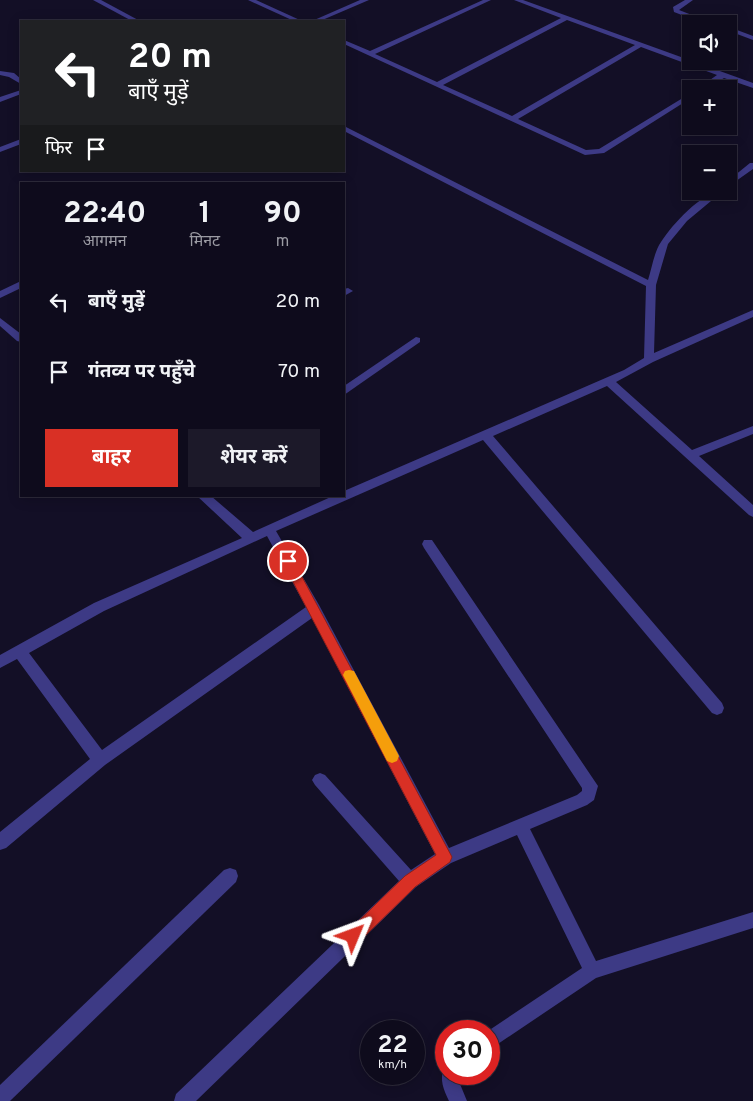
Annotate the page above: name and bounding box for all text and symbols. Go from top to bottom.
map controls [682,15,737,200]
button: sound [682,15,737,70]
text: 20 m [128,36,212,80]
icon: left [45,40,110,105]
text: बाएँ मुड़ें [128,80,189,107]
button: + [682,80,737,135]
icon: arrive [82,135,110,163]
text: फिर [45,137,72,161]
button: − [682,145,737,200]
text: 22:40 [63,196,146,233]
text: 1 [199,196,211,233]
text: 90 [263,196,302,233]
text: आगमन [83,232,127,252]
text: मिनट [190,232,220,252]
text: m [276,232,289,252]
icon: left [45,288,73,316]
text: बाएँ मुड़ें [88,290,145,314]
text: 20 m [276,290,320,314]
icon: arrive [45,358,73,386]
text: गंतव्य पर पहुँचे [88,360,195,384]
text: 70 m [278,360,320,384]
button: बाहर [45,429,178,487]
button: शेयर करें [188,429,320,487]
pin [267,540,309,582]
icon: arrive [274,547,302,575]
position arrow [326,909,378,961]
speed limit sign: 30 [435,1020,500,1085]
text: 22 [377,1030,408,1062]
text: km/h [378,1057,407,1073]

